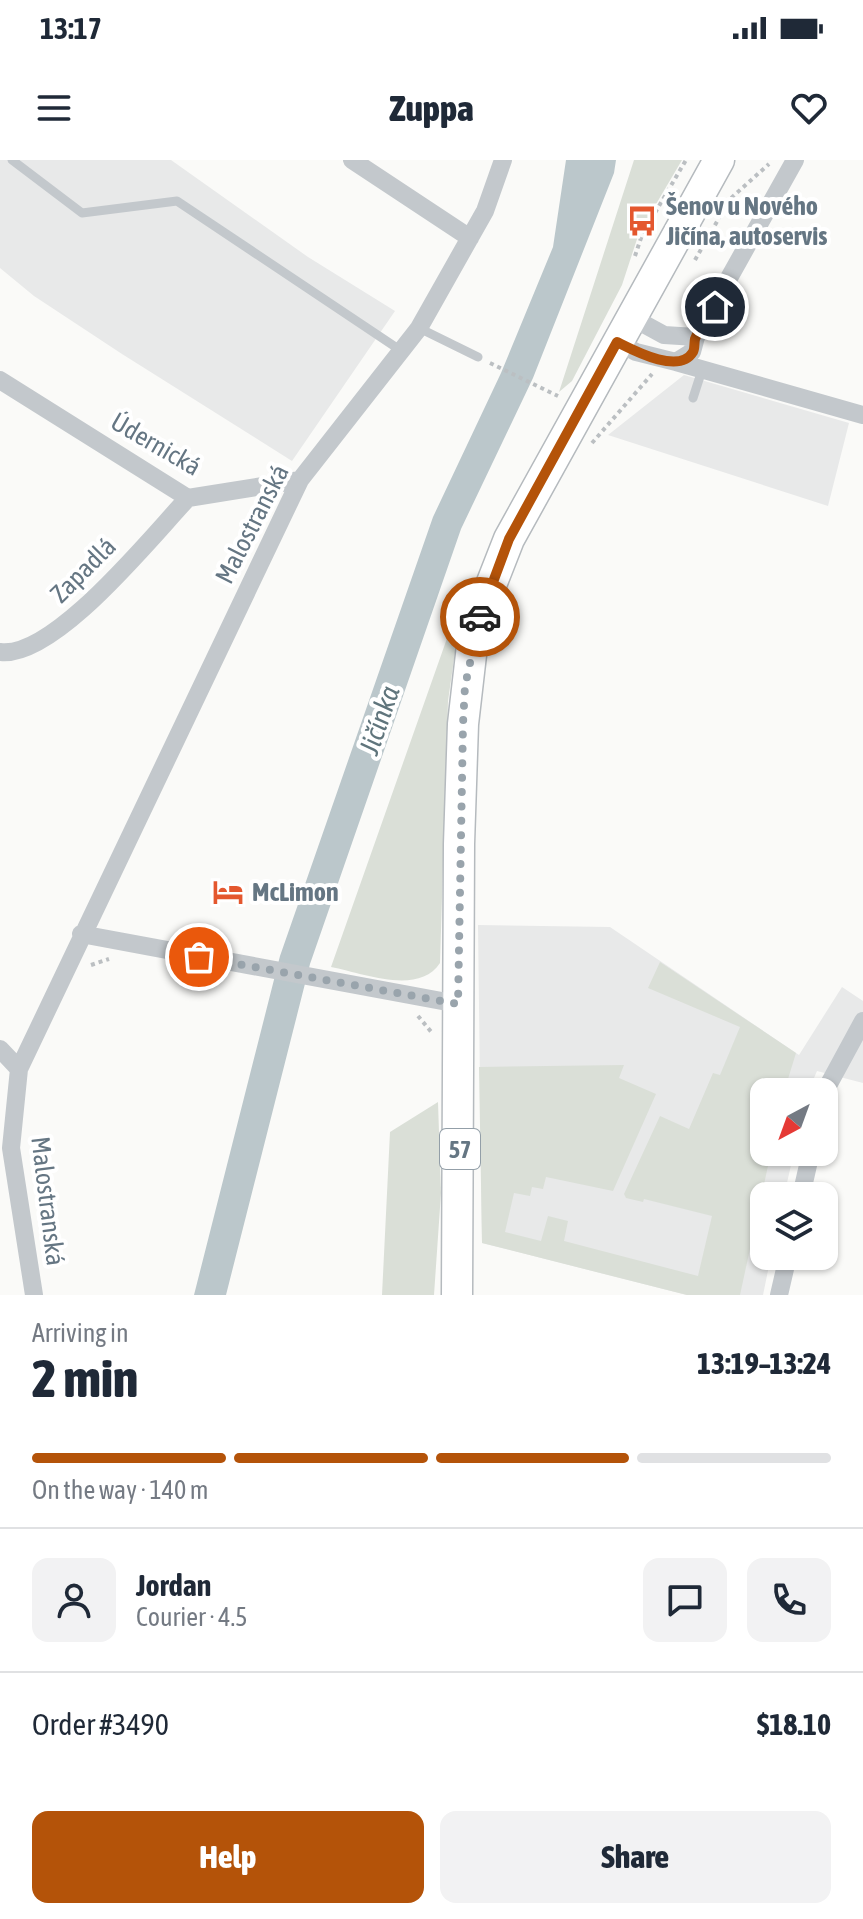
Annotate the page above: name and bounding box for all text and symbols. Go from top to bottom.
text: 13:17 [40,11,102,45]
icon: menu [32,86,76,130]
icon: heart [787,86,831,130]
text: Zuppa [389,87,474,129]
place label: Šenov u Nového Jičína, autoservis [665,191,827,251]
bus stop icon: Šenov u Nového Jičína, autoservis [625,204,659,238]
pin [681,273,749,341]
icon: home [693,285,737,329]
street label: Údernická [106,406,206,482]
street label: Malostranská [209,459,295,589]
street label: Zapadlá [44,531,122,609]
courier [440,577,520,657]
icon: car [458,595,502,639]
water label: Jičínka [352,681,406,760]
hotel icon: McLimon [211,875,245,909]
place label: McLimon [252,877,339,907]
pin [165,923,233,991]
icon: bag [177,935,221,979]
north arrow [750,1078,838,1166]
map controls [750,1078,838,1270]
road number: 57 [440,1129,480,1169]
street label: Malostranská [25,1135,71,1267]
button: layers [750,1182,838,1270]
text: Arriving in [32,1318,129,1348]
text: 13:19–13:24 [697,1346,831,1380]
text: 2 min [32,1348,138,1408]
text: On the way · 140 m [32,1475,209,1505]
button: person [32,1558,116,1642]
button: chat [643,1558,727,1642]
button: phone [747,1558,831,1642]
text: Jordan [136,1568,211,1602]
text: Courier · 4.5 [136,1602,247,1632]
text: Order #3490 [32,1707,169,1741]
text: $18.10 [757,1707,831,1741]
button: Help [32,1811,424,1903]
button: Share [440,1811,831,1903]

